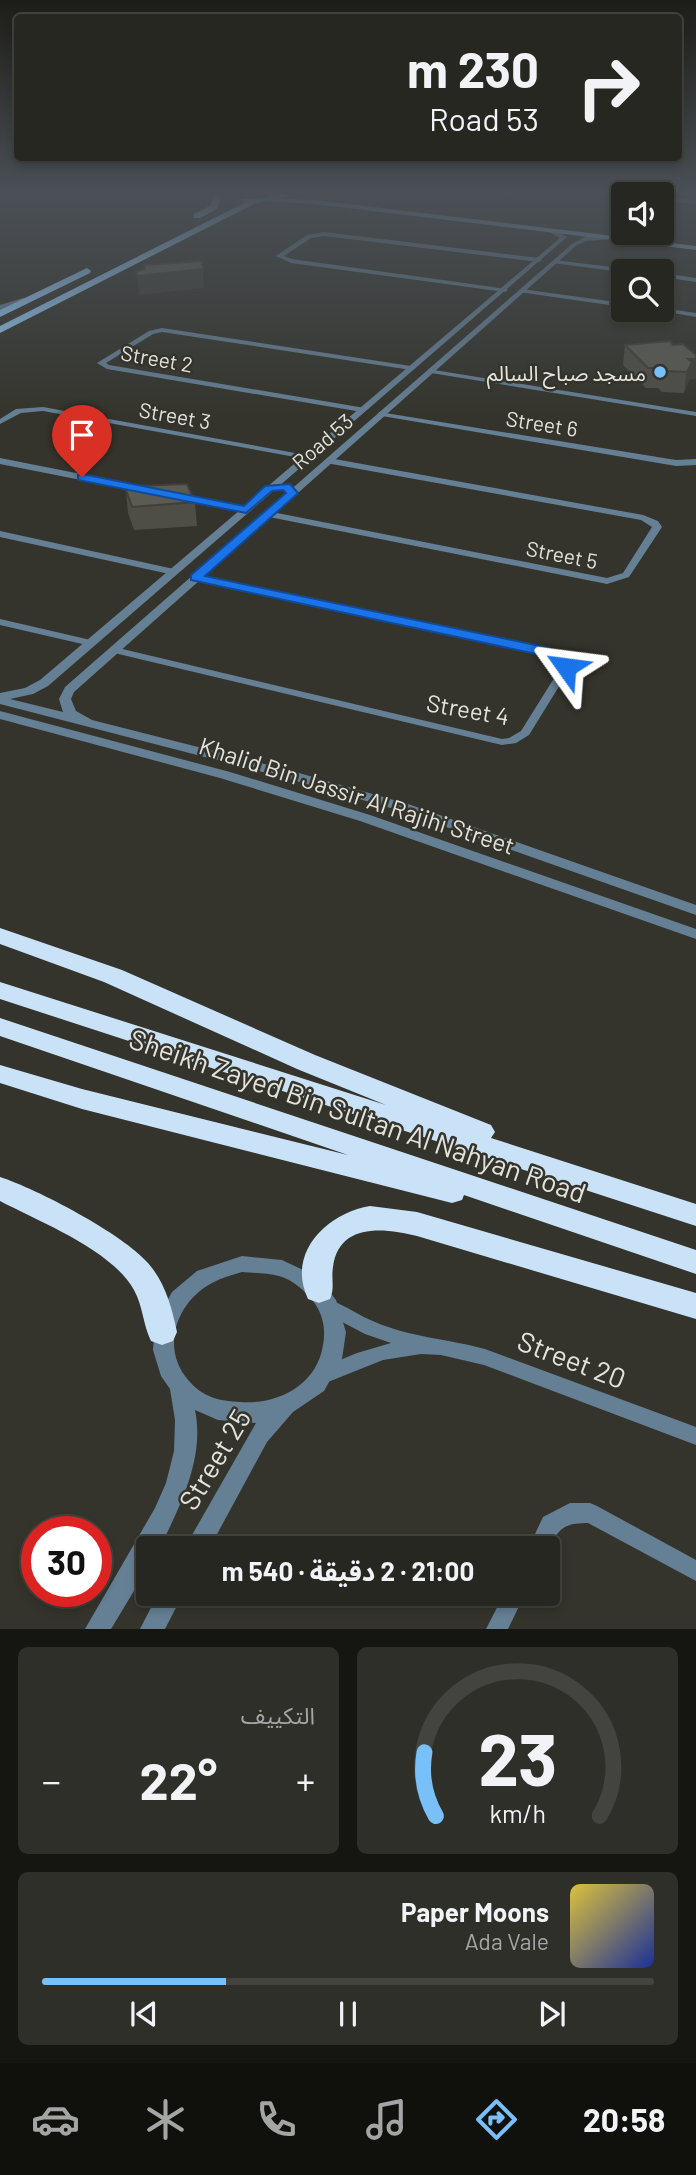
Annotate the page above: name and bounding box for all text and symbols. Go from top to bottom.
text: 230 m [407,39,539,98]
icon: right [563,42,654,133]
text: Road 53 [429,99,539,137]
map controls [611,182,674,322]
button: sound [611,182,674,245]
button: search [611,259,674,322]
street label: Street 2 [119,339,195,377]
place label: مسجد صباح السالم [487,360,646,389]
marker: مسجد صباح السالم [652,364,668,380]
street label: Street 3 [137,396,213,434]
pin [52,405,112,477]
street label: Street 6 [504,405,580,441]
street label: Road 53 [287,408,357,474]
icon: arrive [63,416,101,454]
street label: Street 5 [524,535,600,573]
position arrow [529,630,603,704]
street label: Street 4 [424,687,512,731]
street label: Khalid Bin Jassir Al Rajihi Street [196,730,518,860]
street label: Sheikh Zayed Bin Sultan Al Nahyan Road [125,1021,591,1209]
street label: Street 20 [513,1323,631,1395]
street label: Street 25 [171,1402,257,1516]
speed limit sign: 30 [21,1516,112,1607]
text: 21:00 · 2 دقيقة · 540 m [222,1555,474,1586]
text: التكييف [241,1701,315,1729]
text: 23 [478,1714,557,1802]
text: 22° [140,1748,217,1810]
text: − [42,1757,61,1803]
text: + [296,1757,315,1803]
text: km/h [489,1798,546,1828]
text: Paper Moons [401,1896,549,1927]
text: Ada Vale [465,1927,549,1955]
icon: previous [125,1995,163,2033]
icon: pause [329,1995,367,2033]
icon: next [533,1995,571,2033]
icon: car [31,2095,80,2144]
icon: climate [141,2095,190,2144]
icon: phone [252,2095,301,2144]
icon: music [362,2095,411,2144]
icon: directions [472,2095,521,2144]
text: 20:58 [583,2100,665,2138]

